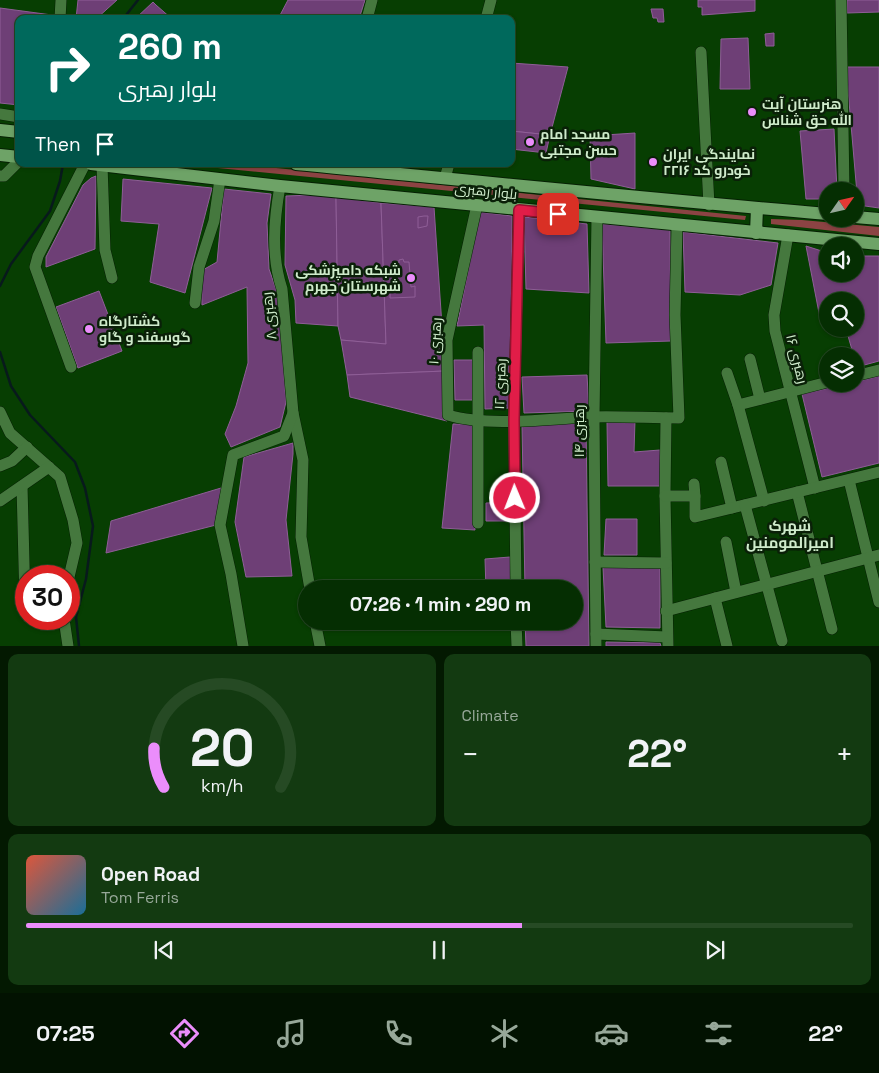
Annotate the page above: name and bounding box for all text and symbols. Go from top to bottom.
text: 260 m [118,25,222,69]
icon: right [35,35,100,100]
text: بلوار رهبری [118,75,217,103]
place label: هنرستان آیت الله حق شناس [762,95,852,129]
marker: هنرستان آیت الله حق شناس [746,106,758,118]
place label: مسجد امام حسن مجتبی [540,125,617,159]
icon: arrive [91,130,119,158]
text: Then [35,132,81,157]
marker: مسجد امام حسن مجتبی [524,136,536,148]
place label: نمایندگی ایران خودرو کد ۲۲۱۶ [663,145,755,179]
marker: نمایندگی ایران خودرو کد ۲۲۱۶ [647,156,659,168]
street label: بلوار رهبری [454,179,518,203]
north arrow [819,182,864,228]
map controls [819,182,864,392]
pin [537,193,579,235]
icon: arrive [544,200,572,228]
button: sound [819,237,864,282]
place label: شبکه دامپزشکی شهرستان جهرم [295,261,401,296]
marker: شبکه دامپزشکی شهرستان جهرم [405,272,417,284]
street label: رهبری ۸ [258,291,280,341]
button: search [819,292,864,337]
place label: کشتارگاه گوسفند و گاو [99,312,191,346]
street label: رهبری ۱۰ [424,317,446,365]
marker: کشتارگاه گوسفند و گاو [83,323,95,335]
street label: رهبری ۱۶ [782,332,812,386]
button: layers [819,347,864,392]
street label: رهبری ۱۲ [490,358,510,410]
street label: رهبری ۱۴ [570,405,588,457]
position arrow [488,471,540,523]
district label: شهرک امیرالمومنین [746,516,834,552]
speed limit sign: 30 [15,565,80,630]
text: 07:26 · 1 min · 290 m [350,592,531,617]
text: Climate [462,705,519,726]
text: 20 [189,715,254,781]
text: 22° [627,730,687,778]
text: − [462,736,479,772]
text: + [836,736,853,772]
text: km/h [200,774,243,797]
text: Open Road [101,862,200,887]
text: Tom Ferris [101,887,179,908]
icon: previous [150,936,178,964]
icon: pause [425,936,453,964]
icon: next [701,936,729,964]
icon: directions [167,1016,202,1051]
icon: music [274,1016,309,1051]
icon: phone [381,1016,416,1051]
icon: climate [487,1016,522,1051]
icon: car [594,1016,629,1051]
icon: filters [701,1016,736,1051]
text: 07:25 [36,1019,95,1047]
text: 22° [808,1019,843,1047]

